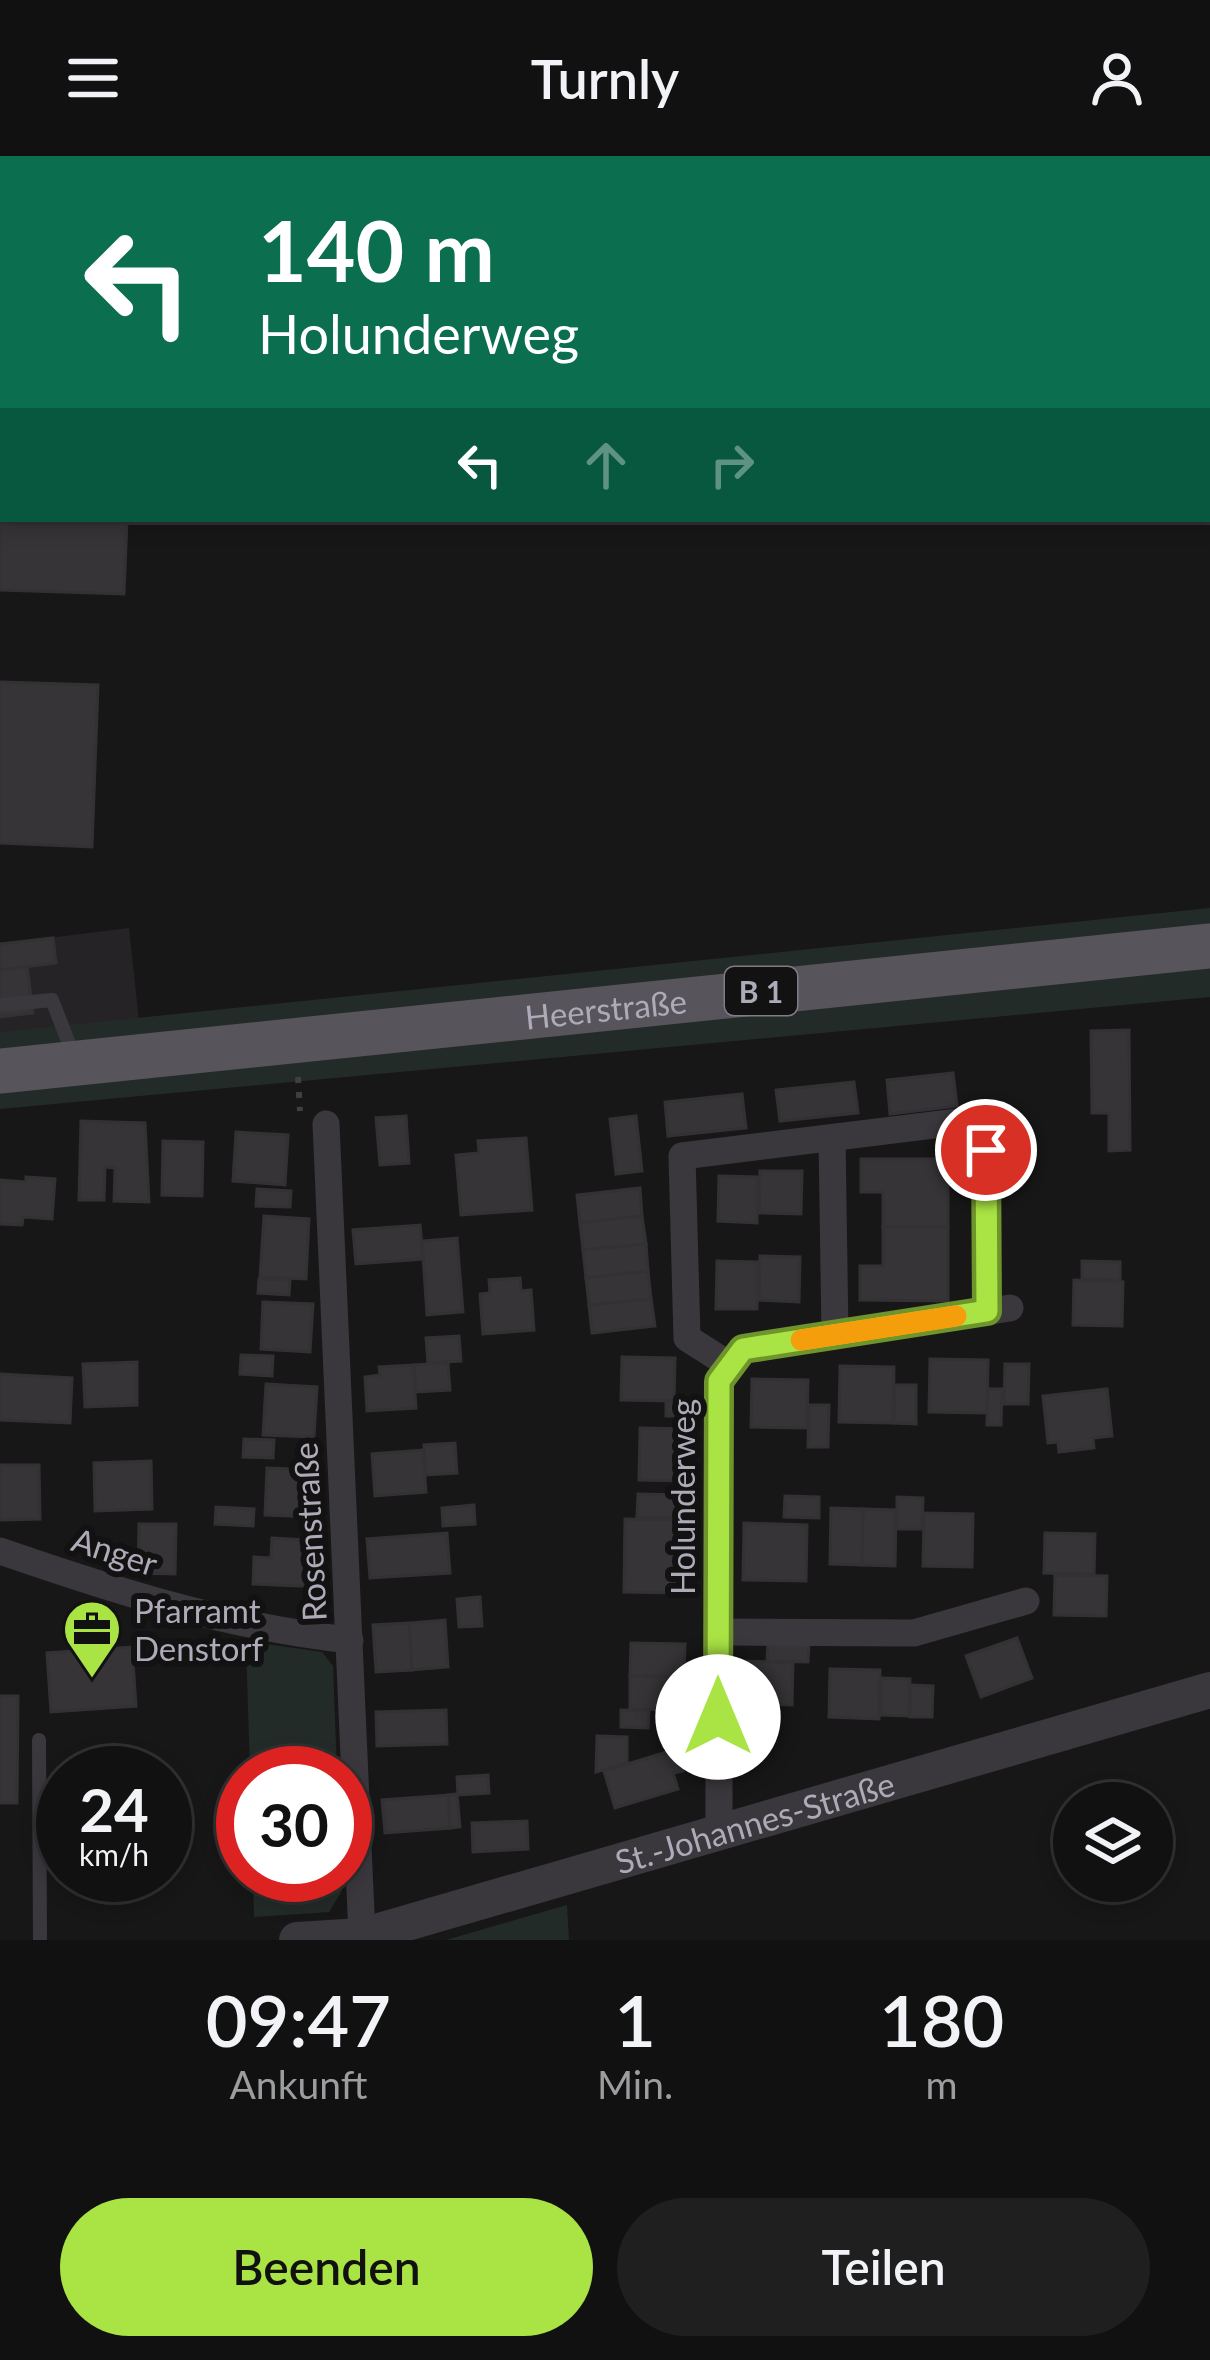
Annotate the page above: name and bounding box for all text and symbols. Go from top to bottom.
icon: menu [60,45,126,111]
icon: person [1084,45,1150,111]
text: Turnly [531,46,679,111]
text: 140 m [258,199,495,300]
icon: left [60,204,216,360]
text: Holunderweg [258,301,579,366]
icon: left [447,432,513,498]
icon: ahead [573,432,639,498]
icon: right [699,432,765,498]
road number: B 1 [725,967,797,1015]
street label: Heerstraße [523,980,689,1037]
pin [935,1099,1037,1201]
icon: arrive [953,1117,1019,1183]
street label: Holunderweg [662,1399,702,1595]
street label: Rosenstraße [284,1441,334,1623]
street label: Anger [67,1519,163,1583]
place label: Pfarramt Denstorf [134,1590,263,1668]
office icon: Pfarramt Denstorf [61,1598,123,1680]
position arrow [655,1654,781,1780]
speed limit sign: 30 [216,1746,372,1902]
street label: St.-Johannes-Straße [610,1763,899,1882]
text: 24 [79,1773,149,1845]
map controls [1053,1782,1173,1902]
button: layers [1053,1782,1173,1902]
text: km/h [79,1836,149,1872]
text: 09:47 [206,1976,391,2062]
text: 1 [614,1976,656,2062]
text: 180 [879,1976,1004,2062]
text: Ankunft [230,2061,367,2107]
text: Min. [597,2061,673,2107]
text: m [926,2061,958,2107]
button: Beenden [60,2198,593,2336]
button: Teilen [617,2198,1150,2336]

